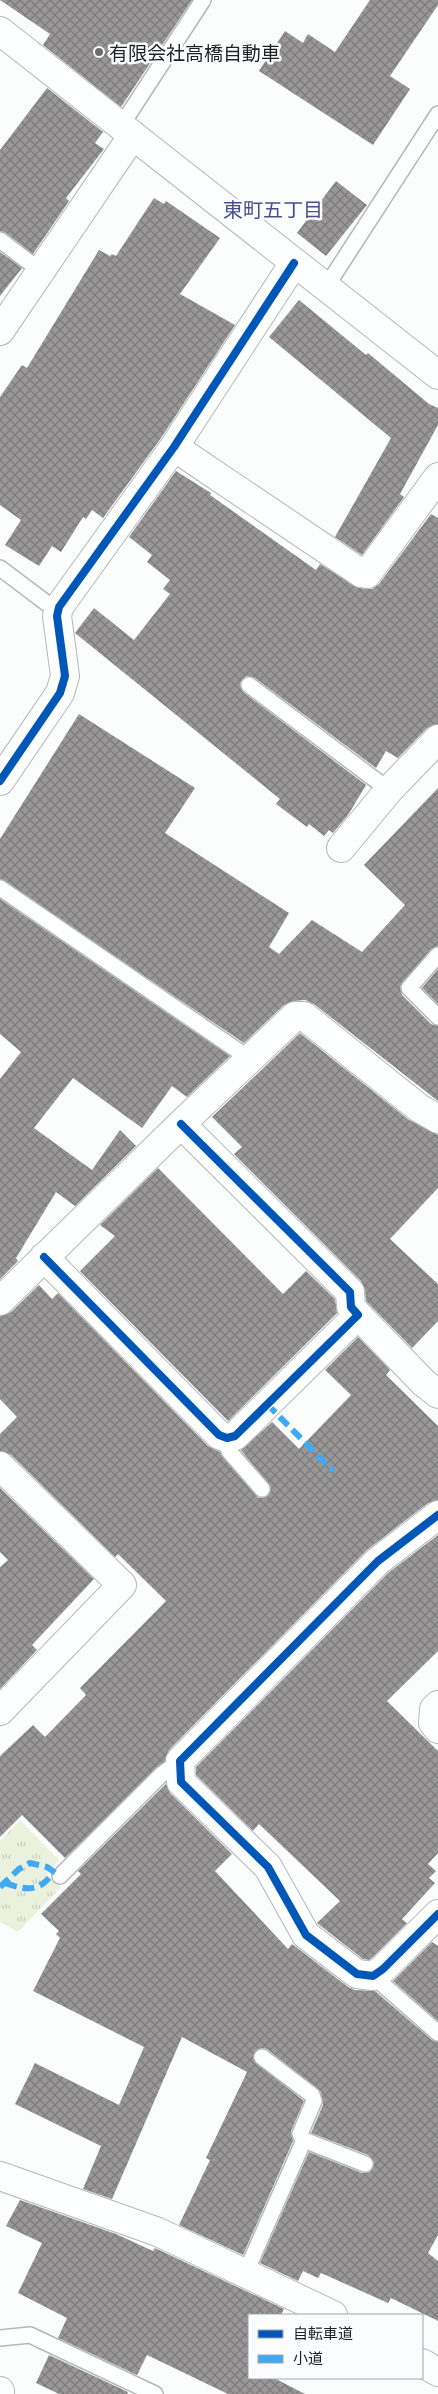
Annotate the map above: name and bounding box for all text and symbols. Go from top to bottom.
place label: 有限会社高橋自動車 [109,38,280,67]
marker: 有限会社高橋自動車 [93,46,105,58]
district label: 東町五丁目 [223,194,323,225]
legend [248,2314,423,2379]
text: 自転車道 [293,2322,353,2345]
text: 小道 [293,2347,323,2370]

